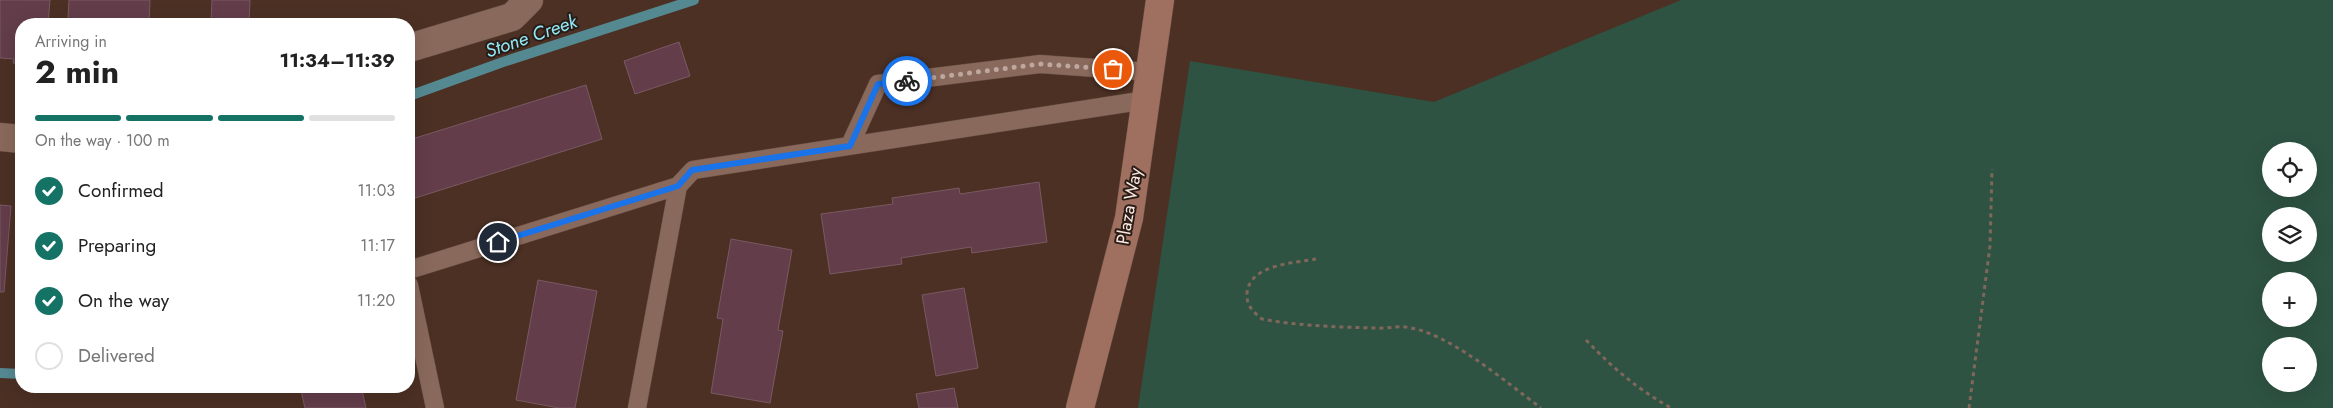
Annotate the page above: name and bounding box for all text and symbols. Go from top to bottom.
water label: Stone Creek [482,7,581,64]
text: Arriving in [35,30,107,53]
text: 11:34–11:39 [280,47,395,74]
pin [1092,48,1134,90]
text: 2 min [35,49,119,95]
icon: bag [1099,55,1127,83]
courier [882,56,932,106]
icon: bike [893,67,921,95]
text: On the way · 100 m [35,129,170,152]
map controls [2262,142,2317,392]
button: locate [2262,142,2317,197]
street label: Plaza Way [1109,166,1149,246]
icon: check [35,177,63,205]
text: Confirmed [78,177,164,204]
text: 11:03 [357,179,395,202]
button: layers [2262,207,2317,262]
pin [477,221,519,263]
icon: home [484,228,512,256]
icon: check [35,232,63,260]
text: Preparing [78,232,156,259]
text: 11:17 [360,234,395,257]
button: + [2262,272,2317,327]
icon: check [35,287,63,315]
text: On the way [78,287,169,314]
text: 11:20 [357,289,395,312]
button: − [2262,337,2317,392]
text: Delivered [78,342,155,369]

